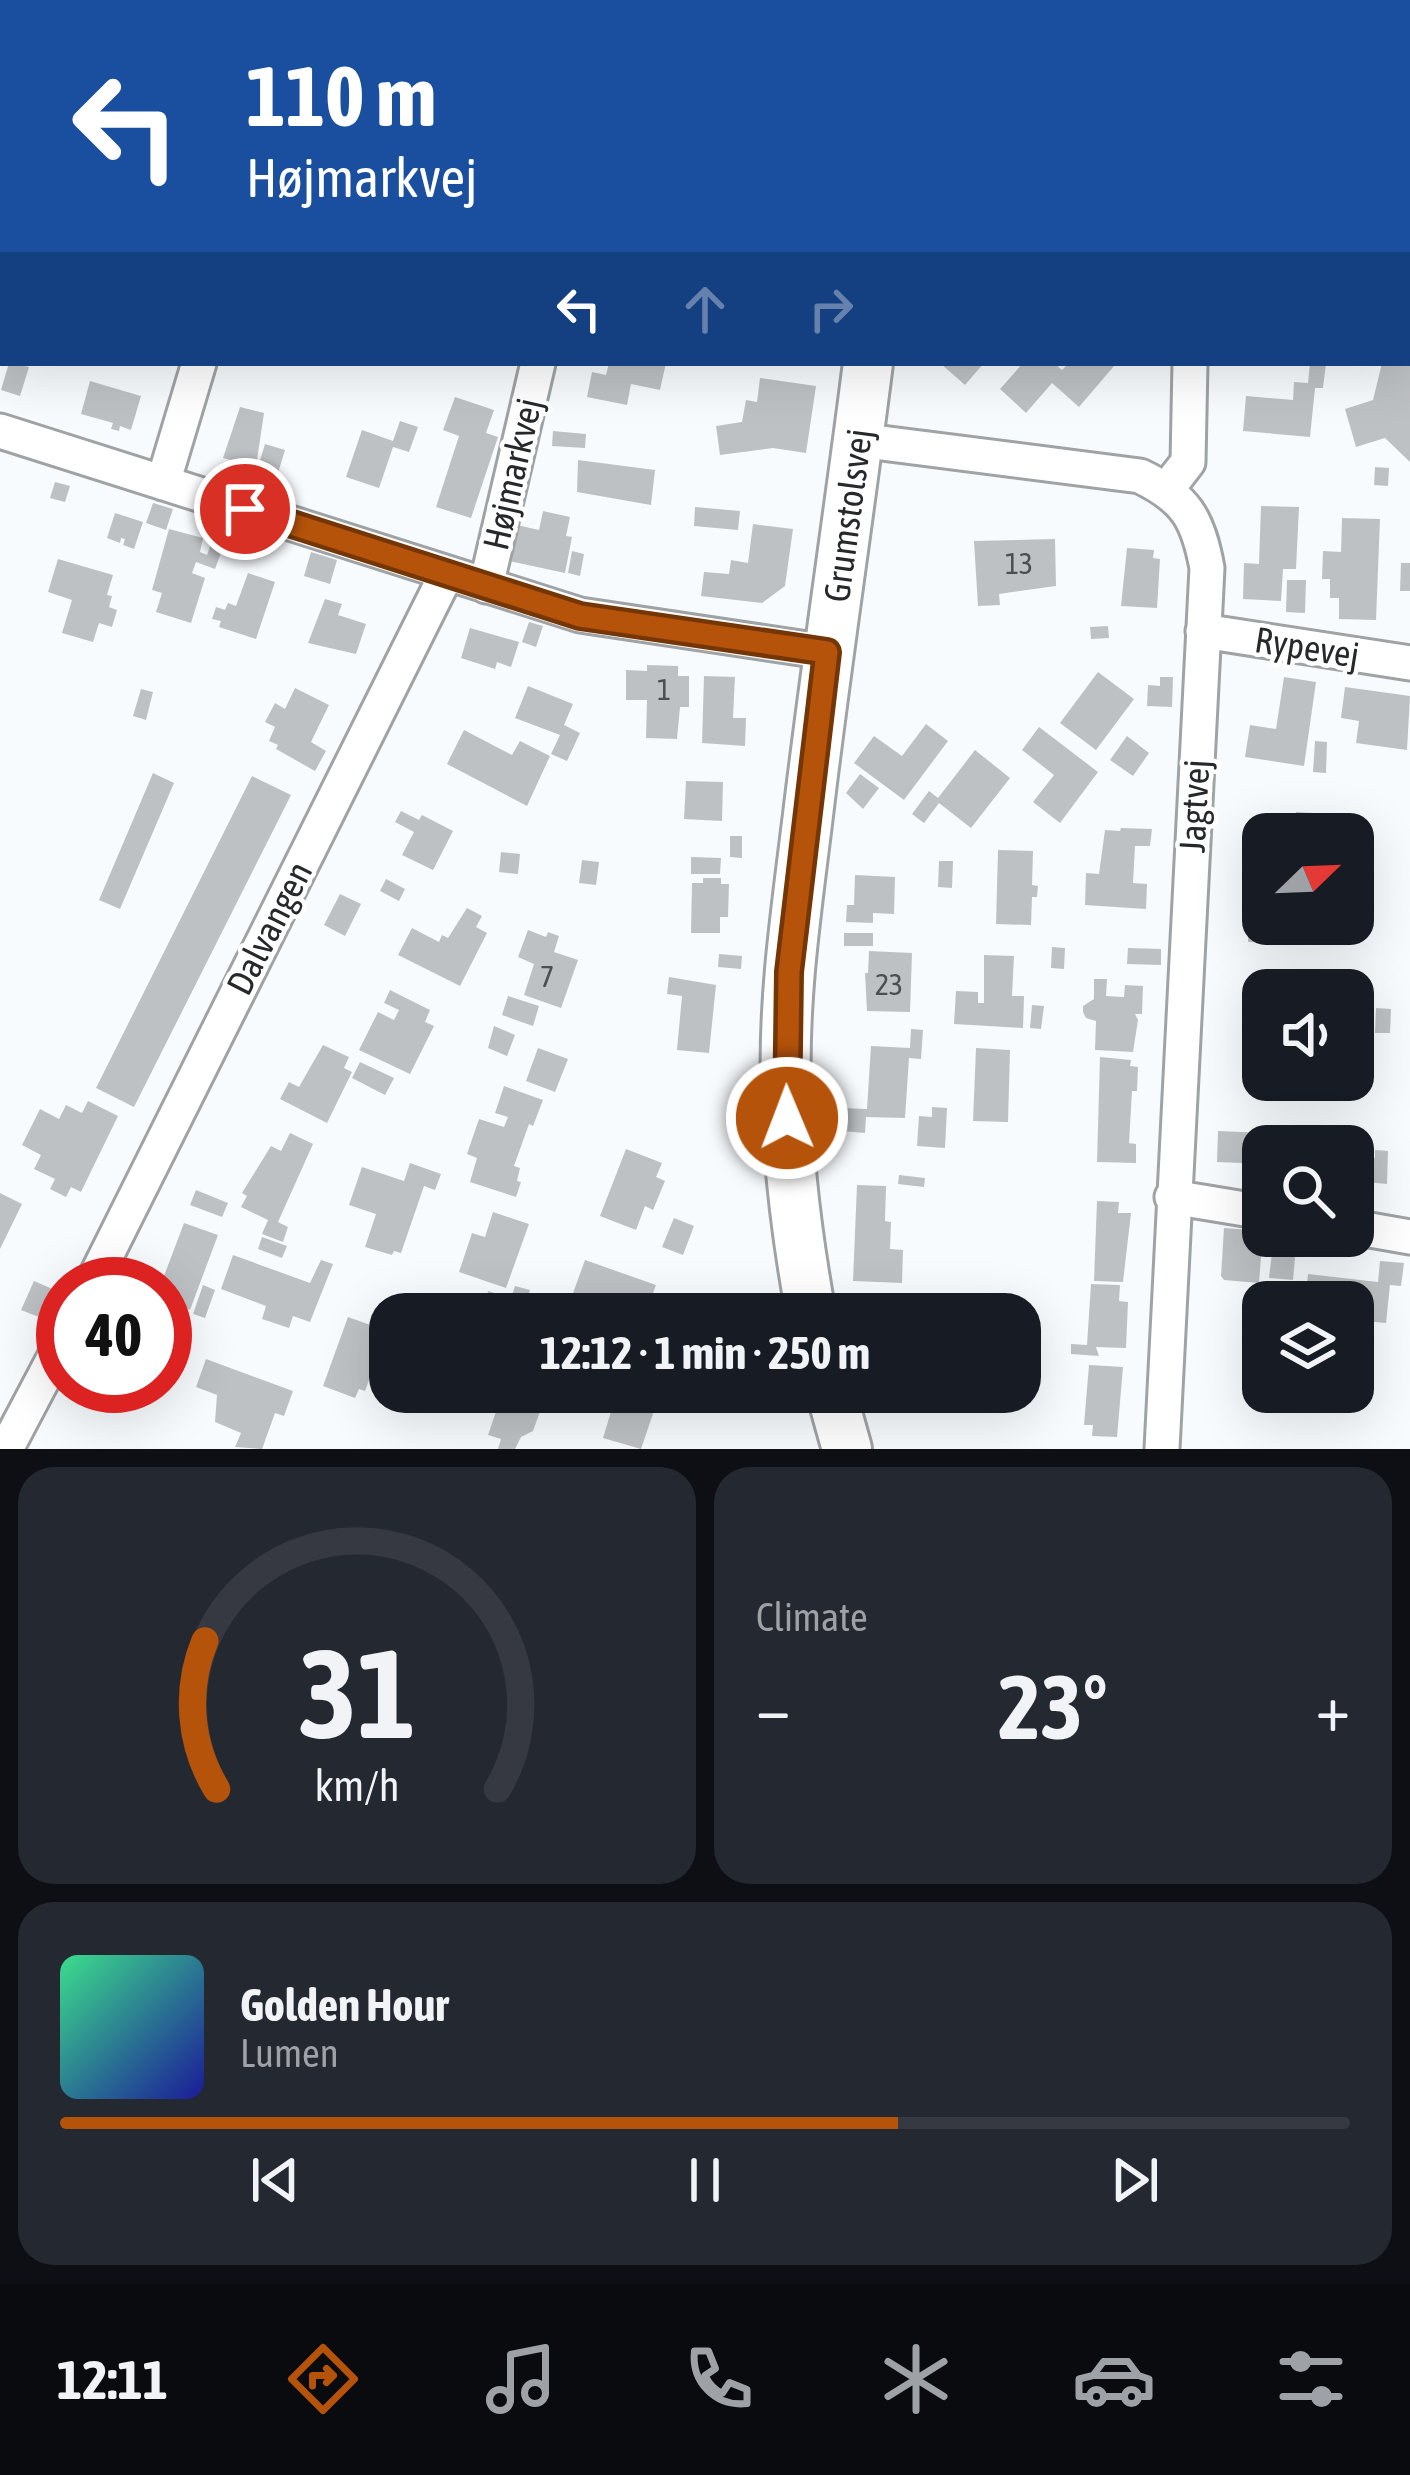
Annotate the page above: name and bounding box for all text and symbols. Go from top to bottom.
icon: left [48,48,204,204]
text: 110 m [246,48,436,144]
text: Højmarkvej [246,147,478,208]
icon: left [546,276,612,342]
icon: ahead [672,276,738,342]
icon: right [798,276,864,342]
street label: Højmarkvej [474,394,550,554]
street label: Grumstolsvej [815,426,880,605]
pin [194,458,296,560]
icon: arrive [212,476,278,542]
house number: 13 [1005,546,1033,580]
street label: Rypevej [1252,618,1362,676]
house number: 1 [657,672,671,706]
street label: Jagtvej [1171,758,1217,854]
north arrow [1242,813,1374,945]
map controls [1242,813,1374,1413]
street label: Dalvangen [218,855,320,1001]
house number: 7 [540,959,554,993]
house number: 23 [875,967,903,1001]
button: sound [1242,969,1374,1101]
position arrow [724,1055,850,1181]
button: search [1242,1125,1374,1257]
speed limit sign: 40 [36,1257,192,1413]
button: layers [1242,1281,1374,1413]
text: 12:12 · 1 min · 250 m [540,1327,870,1379]
text: Climate [756,1595,868,1639]
text: 31 [298,1621,416,1764]
text: 23° [998,1655,1108,1758]
text: − [756,1669,790,1745]
text: + [1316,1669,1350,1745]
text: km/h [314,1760,400,1809]
text: Golden Hour [240,1979,449,2031]
text: Lumen [240,2031,339,2075]
icon: previous [242,2147,308,2213]
icon: pause [672,2147,738,2213]
icon: next [1102,2147,1168,2213]
icon: directions [281,2337,365,2421]
icon: music [479,2337,563,2421]
icon: phone [677,2337,761,2421]
icon: climate [874,2337,958,2421]
icon: car [1072,2337,1156,2421]
icon: filters [1269,2337,1353,2421]
text: 12:11 [57,2349,168,2410]

